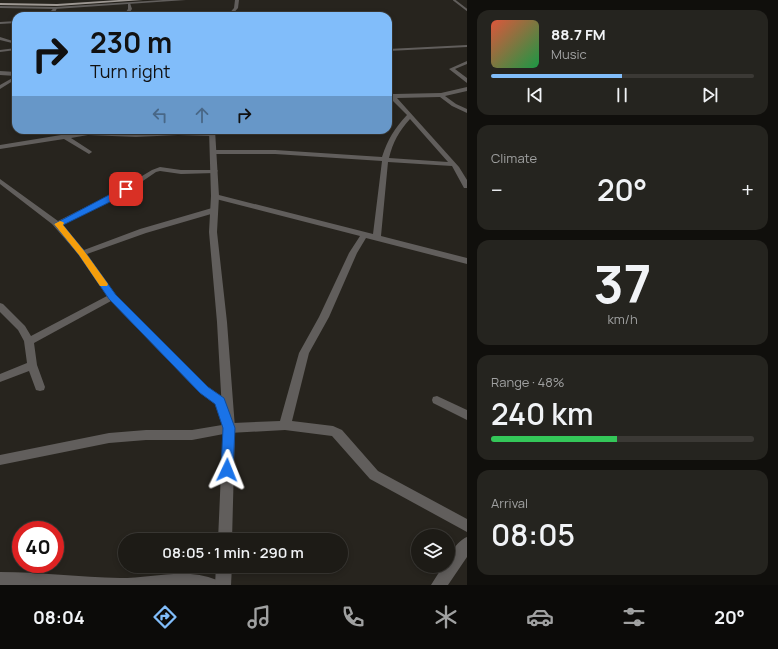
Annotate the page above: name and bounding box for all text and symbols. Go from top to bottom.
text: 230 m [90,23,172,61]
text: 88.7 FM [551,24,606,45]
icon: right [24,28,76,80]
text: Music [551,45,587,63]
text: Turn right [90,59,171,83]
icon: previous [524,84,546,106]
icon: pause [611,84,633,106]
icon: next [699,84,721,106]
icon: left [149,104,171,126]
icon: ahead [191,104,213,126]
icon: right [233,104,255,126]
text: Climate [491,149,537,167]
text: 20° [597,169,647,210]
pin [109,172,143,206]
text: − [491,175,503,205]
text: + [741,175,754,205]
icon: arrive [115,178,137,200]
text: 37 [594,248,651,319]
text: km/h [607,310,638,328]
text: Range · 48% [491,373,565,391]
text: 240 km [491,393,594,434]
position arrow [206,449,248,491]
text: Arrival [491,494,528,512]
text: 08:05 [491,514,575,555]
speed limit sign: 40 [12,521,64,573]
map controls [411,529,455,573]
button: layers [411,529,455,573]
text: 08:05 · 1 min · 290 m [162,542,304,563]
icon: directions [151,603,179,631]
icon: music [245,603,273,631]
icon: phone [339,603,367,631]
icon: climate [432,603,460,631]
icon: car [526,603,554,631]
icon: filters [620,603,648,631]
text: 08:04 [33,605,85,629]
text: 20° [714,605,745,629]

